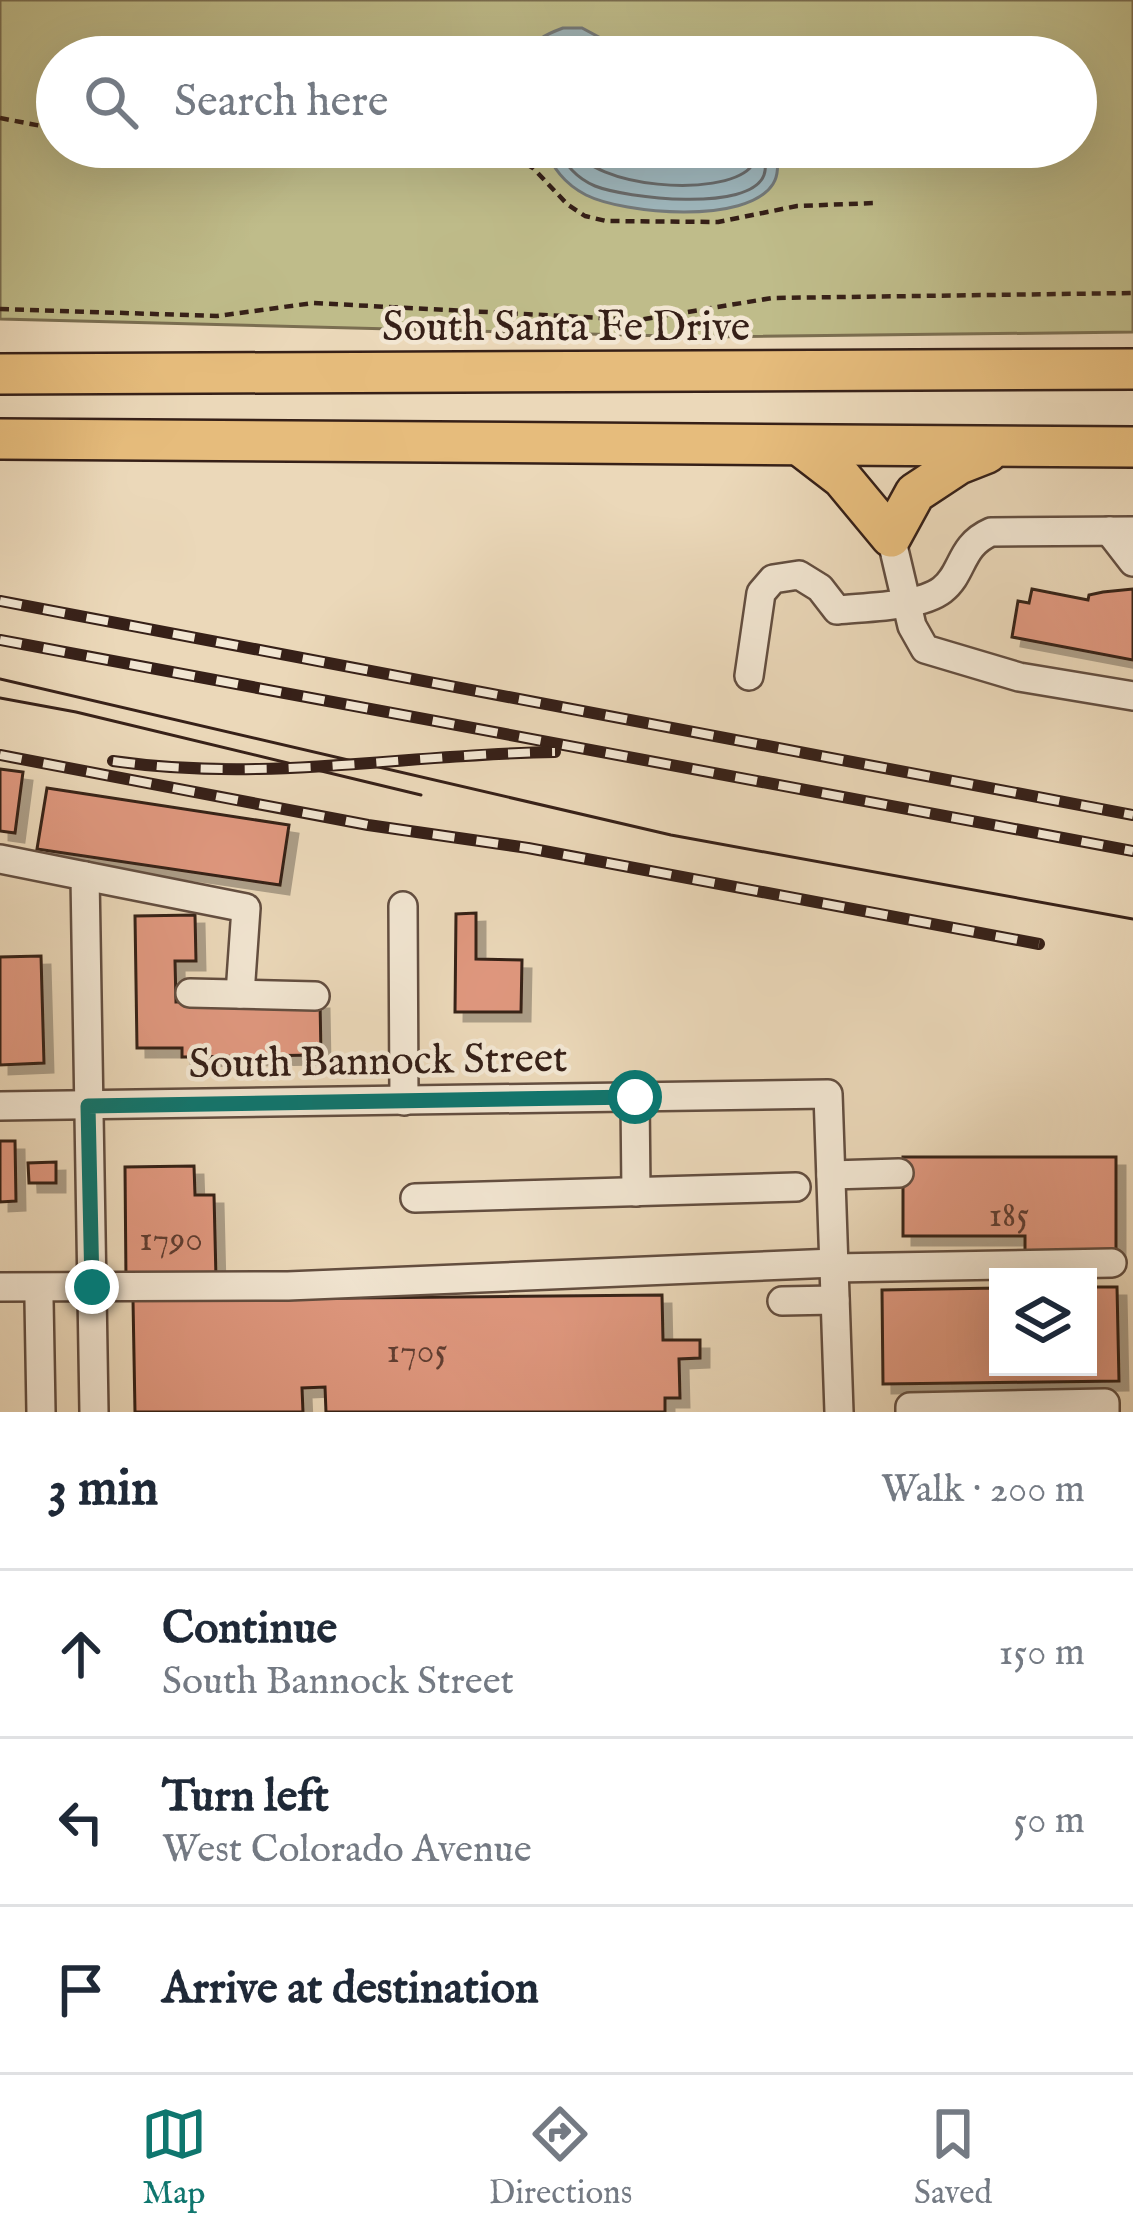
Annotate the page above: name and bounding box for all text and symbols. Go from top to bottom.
search box [36,36,1097,168]
icon: search [78,69,144,135]
text: Search here [174,74,388,131]
street label: South Santa Fe Drive [382,302,750,355]
street label: South Bannock Street [188,1033,568,1092]
route start [608,1070,662,1124]
house number: 185 [989,1193,1029,1239]
house number: 1790 [139,1217,203,1263]
route end [65,1260,119,1314]
map controls [989,1268,1097,1376]
button: layers [989,1268,1097,1376]
house number: 1705 [387,1329,447,1375]
text: 3 min [48,1458,158,1523]
text: Walk · 200 m [881,1466,1085,1515]
text: Continue [162,1601,337,1658]
icon: ahead [48,1621,114,1687]
text: 150 m [999,1629,1085,1678]
text: South Bannock Street [162,1658,514,1707]
text: Turn left [162,1769,329,1826]
icon: left [48,1789,114,1855]
text: 50 m [1013,1797,1085,1846]
text: West Colorado Avenue [162,1826,532,1875]
icon: arrive [48,1957,114,2023]
text: Arrive at destination [162,1961,539,2018]
tab: Map [141,2101,207,2215]
tab: Directions [489,2101,632,2215]
tab: Saved [914,2101,992,2215]

